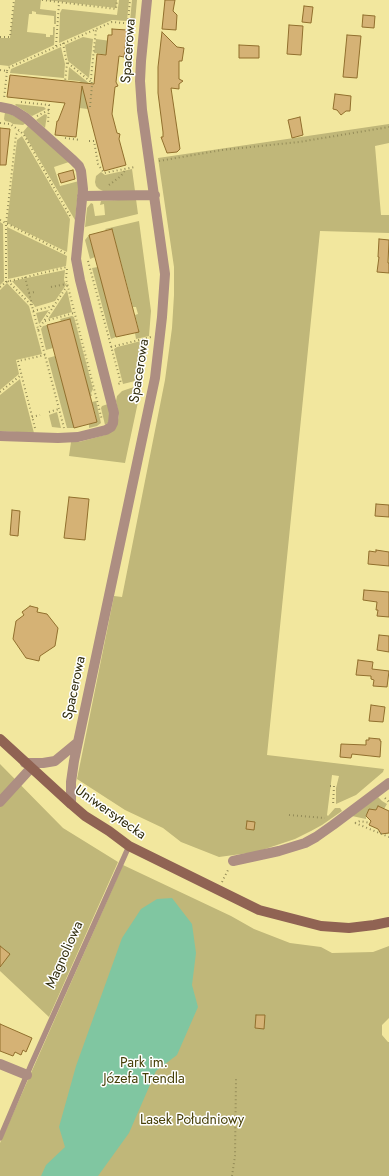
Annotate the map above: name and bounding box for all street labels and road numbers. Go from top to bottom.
street label: Spacerowa [118,18,140,84]
street label: Spacerowa [127,338,153,404]
street label: Spacerowa [60,655,90,721]
street label: Uniwersytecka [71,782,149,844]
street label: Magnoliowa [43,919,87,991]

